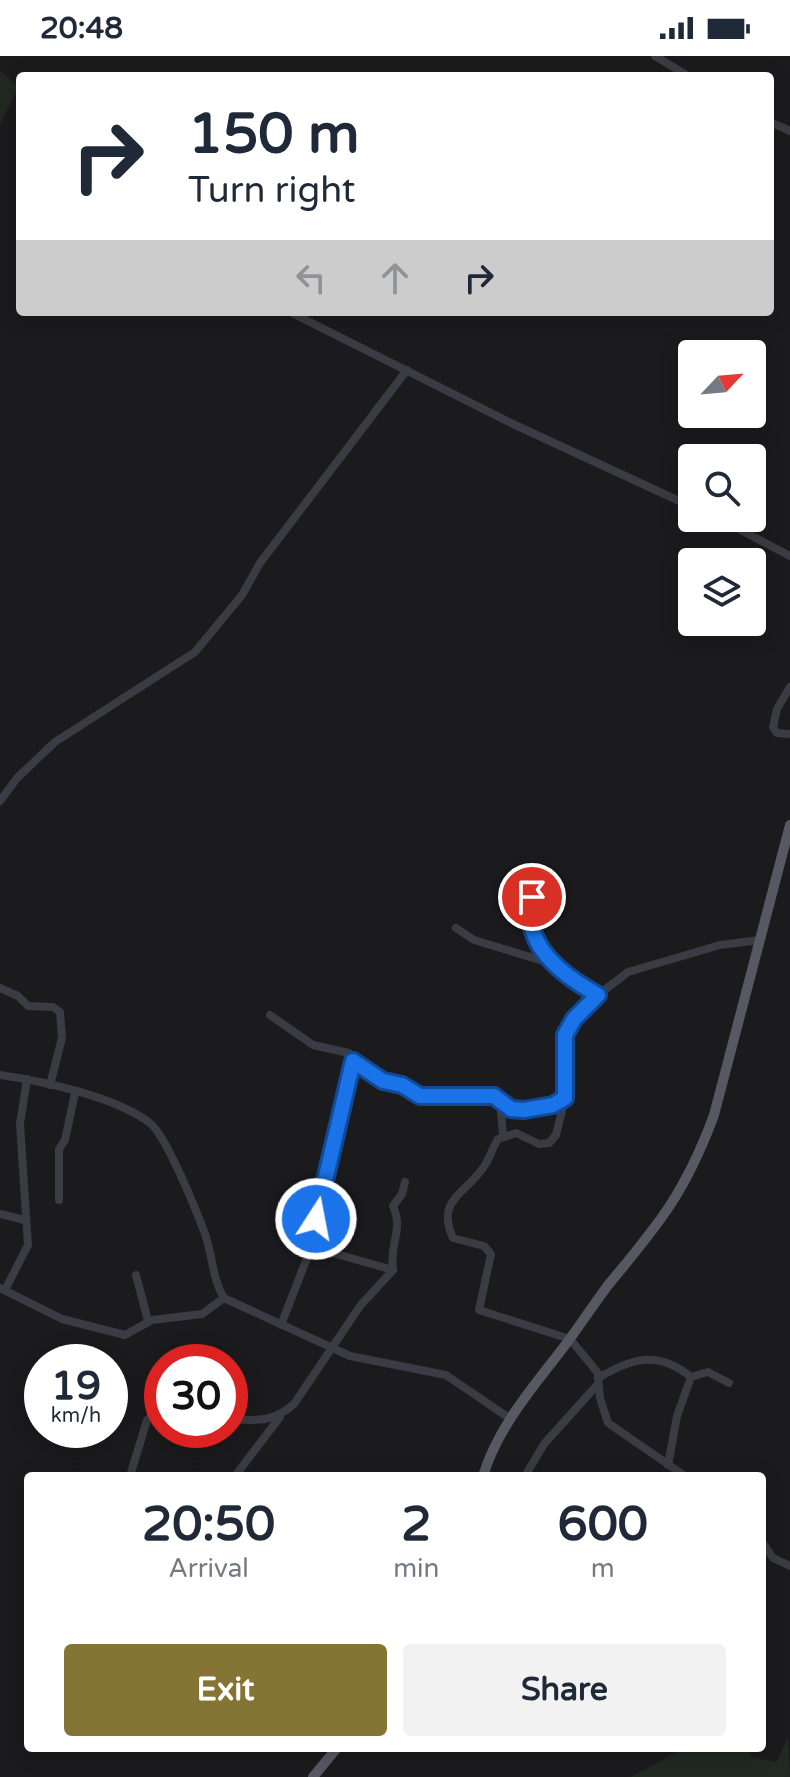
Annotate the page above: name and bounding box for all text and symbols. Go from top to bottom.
text: 20:48 [40,10,123,47]
text: 150 m [188,101,359,168]
icon: right [56,104,160,208]
text: Turn right [188,169,355,212]
icon: left [289,256,333,300]
icon: ahead [373,256,417,300]
icon: right [457,256,501,300]
north arrow [678,340,766,428]
map controls [678,340,766,636]
button: search [678,444,766,532]
button: layers [678,548,766,636]
pin [498,863,566,931]
icon: arrive [510,875,554,919]
position arrow [274,1177,358,1261]
speed limit sign: 30 [144,1344,248,1448]
text: 19 [51,1362,101,1410]
text: km/h [51,1404,101,1428]
text: 20:50 [142,1496,275,1554]
text: 2 [401,1496,431,1554]
text: 600 [557,1496,648,1554]
text: Arrival [168,1553,249,1584]
text: min [393,1553,439,1584]
text: m [591,1553,615,1584]
button: Exit [64,1644,387,1736]
button: Share [403,1644,726,1736]

